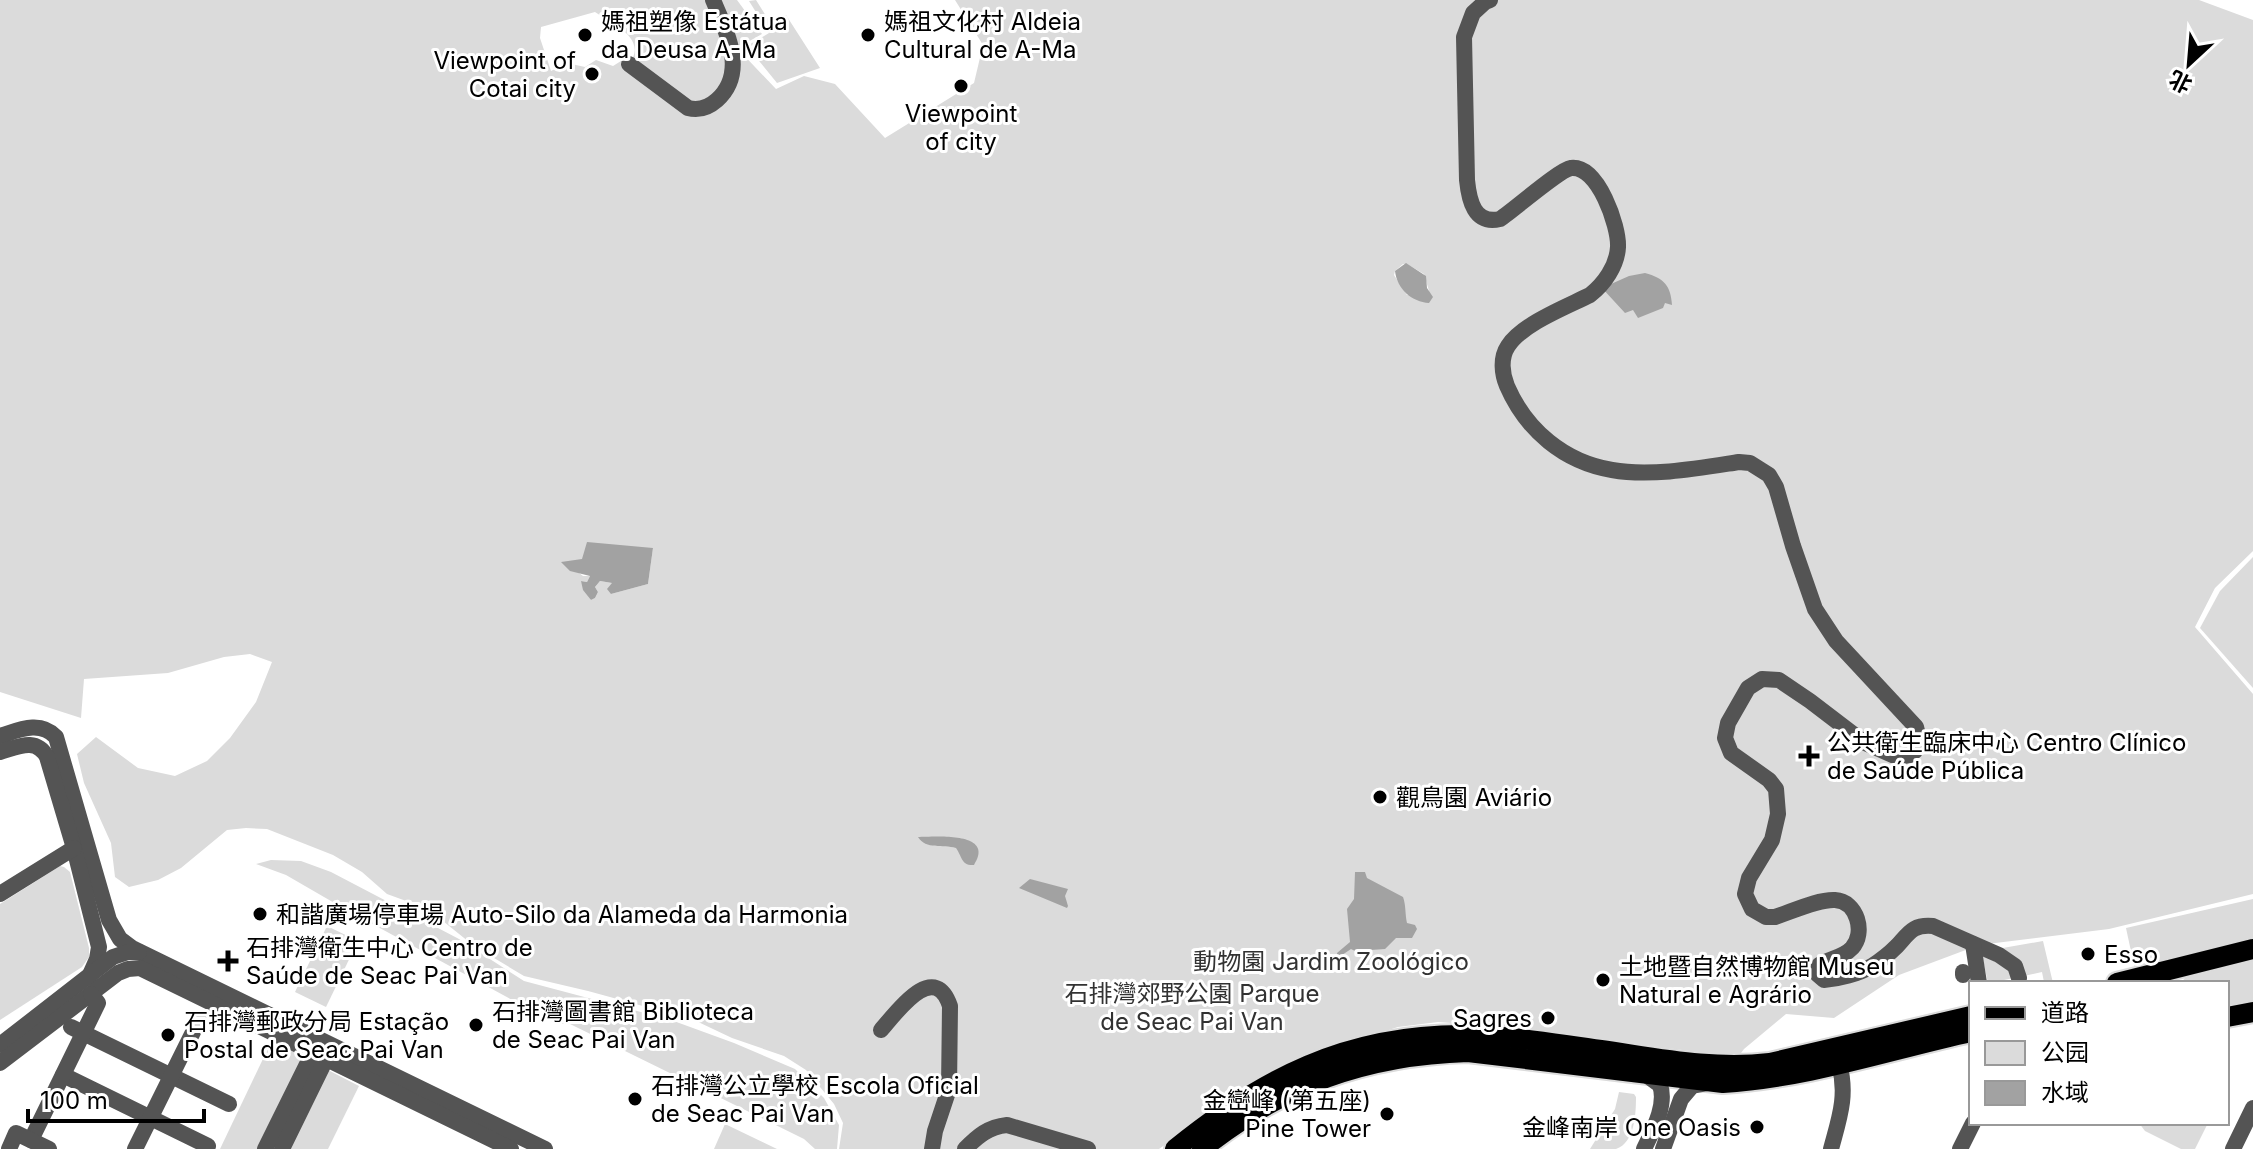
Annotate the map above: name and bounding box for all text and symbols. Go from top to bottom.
place label: 媽祖塑像 Estátua da Deusa A-Ma [601,7,788,64]
place label: 媽祖文化村 Aldeia Cultural de A-Ma [884,7,1081,64]
north arrow [2149,24,2229,104]
marker: 媽祖塑像 Estátua da Deusa A-Ma [576,26,594,44]
marker: 媽祖文化村 Aldeia Cultural de A-Ma [859,26,877,44]
place label: Viewpoint of Cotai city [433,46,576,103]
marker: Viewpoint of Cotai city [583,65,601,83]
text: 北 [2165,65,2196,98]
marker: Viewpoint of city [952,77,970,95]
place label: Viewpoint of city [905,99,1017,156]
place label: 公共衛生臨床中心 Centro Clínico de Saúde Pública [1827,728,2186,785]
marker: 公共衛生臨床中心 Centro Clínico de Saúde Pública [1798,745,1820,767]
place label: 觀鳥園 Aviário [1396,783,1552,812]
marker: 觀鳥園 Aviário [1371,788,1389,806]
place label: 和諧廣場停車場 Auto-Silo da Alameda da Harmonia [276,900,848,929]
marker: 和諧廣場停車場 Auto-Silo da Alameda da Harmonia [251,905,269,923]
place label: 石排灣衛生中心 Centro de Saúde de Seac Pai Van [246,933,533,990]
place label: Esso [2104,940,2158,969]
marker: Esso [2079,945,2097,963]
park label: 動物園 Jardim Zoológico [1193,947,1469,976]
marker: 石排灣衛生中心 Centro de Saúde de Seac Pai Van [217,950,239,972]
place label: 土地暨自然博物館 Museu Natural e Agrário [1619,952,1894,1009]
marker: 土地暨自然博物館 Museu Natural e Agrário [1594,971,1612,989]
park label: 石排灣郊野公園 Parque de Seac Pai Van [1064,979,1320,1036]
legend [1969,981,2229,1125]
place label: 石排灣圖書館 Biblioteca de Seac Pai Van [492,997,754,1054]
text: 道路 [2041,998,2089,1027]
place label: Sagres [1453,1004,1532,1033]
place label: 石排灣郵政分局 Estação Postal de Seac Pai Van [184,1007,449,1064]
marker: Sagres [1539,1009,1557,1027]
marker: 石排灣圖書館 Biblioteca de Seac Pai Van [467,1016,485,1034]
marker: 石排灣郵政分局 Estação Postal de Seac Pai Van [159,1026,177,1044]
text: 公园 [2041,1038,2089,1067]
place label: 石排灣公立學校 Escola Oficial de Seac Pai Van [651,1071,979,1128]
scale bar [28,1073,204,1123]
text: 水域 [2041,1078,2089,1107]
text: 100 m [40,1086,108,1115]
place label: 金巒峰 (第五座) Pine Tower [1203,1086,1371,1143]
marker: 石排灣公立學校 Escola Oficial de Seac Pai Van [626,1090,644,1108]
marker: 金巒峰 (第五座) Pine Tower [1378,1105,1396,1123]
place label: 金峰南岸 One Oasis [1522,1113,1741,1142]
marker: 金峰南岸 One Oasis [1748,1118,1766,1136]

